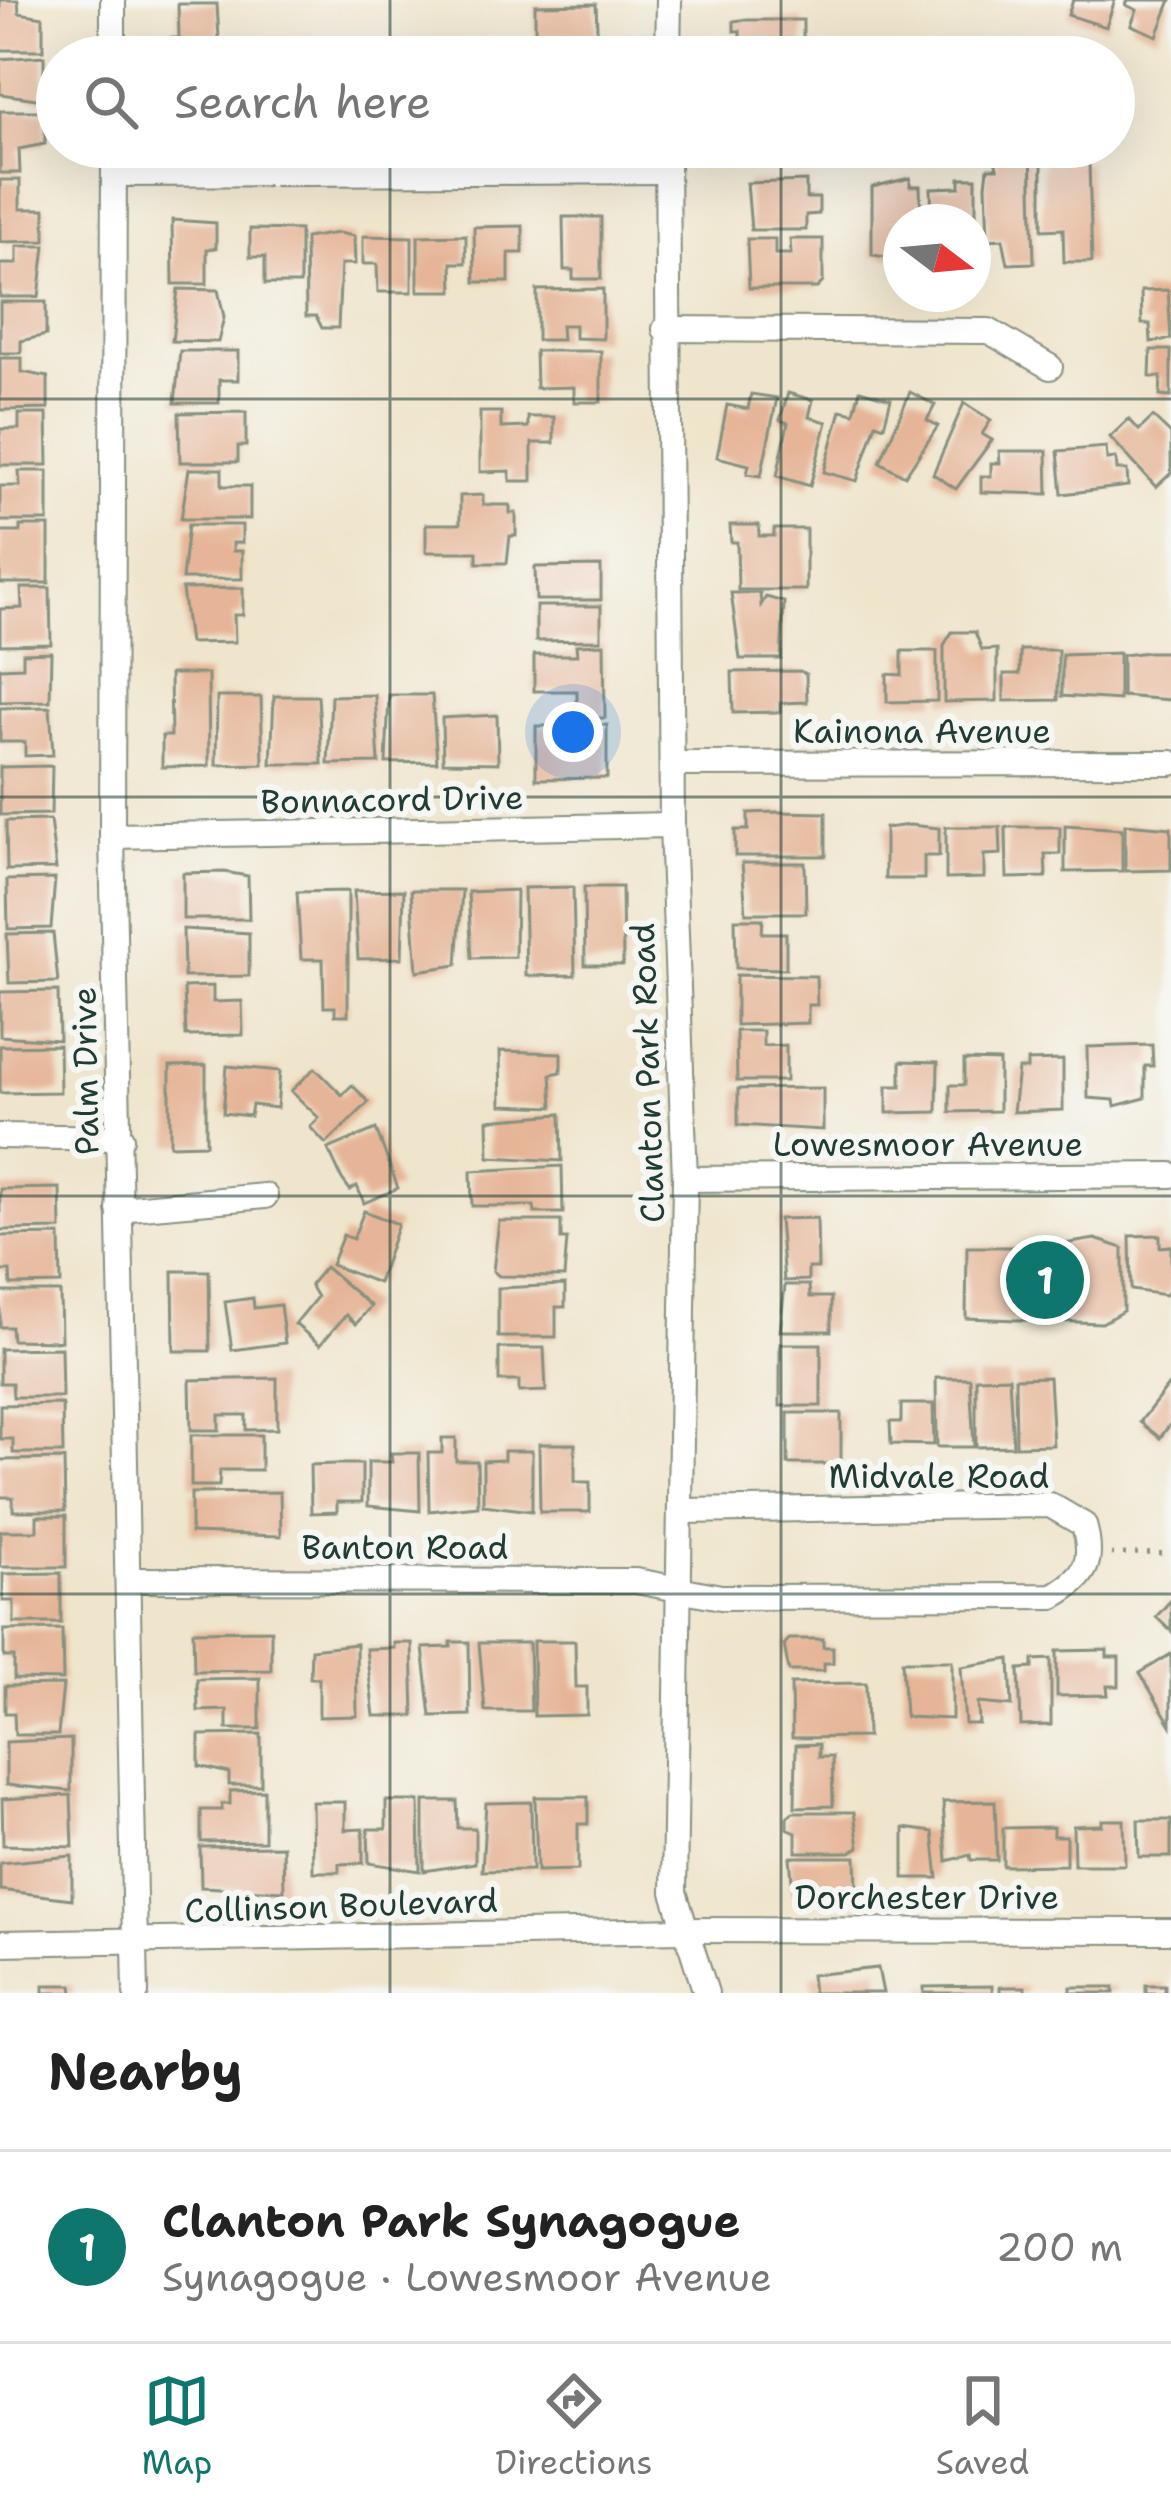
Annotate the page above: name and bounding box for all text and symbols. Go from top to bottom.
search box [36,36,1135,168]
icon: search [78,69,144,135]
text: Search here [174,72,431,132]
north arrow [883,204,991,312]
your location [543,702,603,762]
street label: Kainona Avenue [793,709,1051,754]
street label: Bonnacord Drive [260,775,524,824]
street label: Clanton Park Road [620,922,675,1224]
street label: Palm Drive [62,986,109,1156]
street label: Lowesmoor Avenue [773,1122,1083,1167]
pin: 1 [1006,1235,1084,1325]
street label: Midvale Road [828,1454,1050,1499]
street label: Banton Road [301,1525,509,1570]
street label: Dorchester Drive [795,1875,1059,1920]
street label: Collinson Boulevard [184,1878,498,1933]
text: Nearby [48,2037,243,2105]
text: Clanton Park Synagogue [162,2191,741,2251]
text: 1 [78,2221,96,2273]
text: 200 m [996,2221,1123,2273]
text: Synagogue · Lowesmoor Avenue [162,2251,772,2303]
tab: Map [142,2368,212,2485]
tab: Directions [495,2368,653,2485]
tab: Saved [936,2368,1029,2485]

